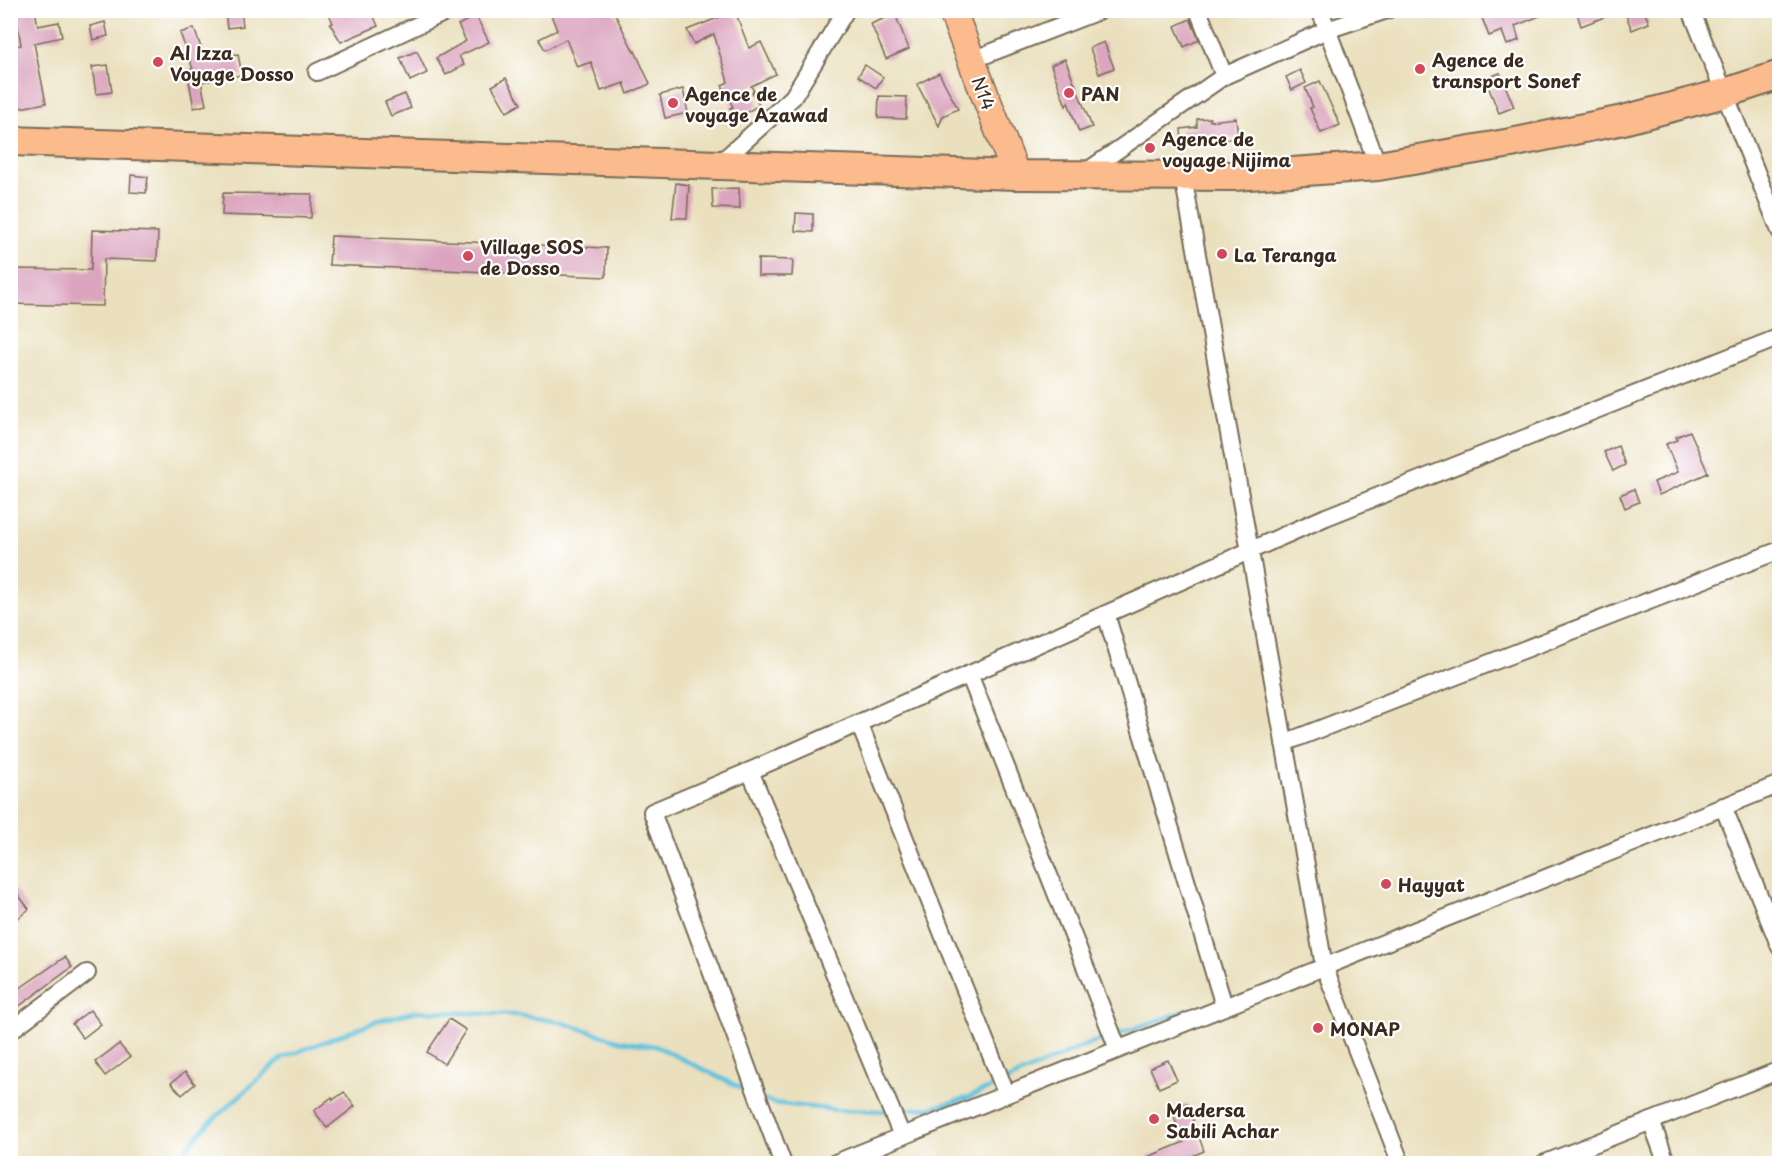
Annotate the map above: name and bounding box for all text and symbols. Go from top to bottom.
place label: Al Izza Voyage Dosso [170,39,294,87]
place label: Agence de transport Sonef [1432,46,1581,94]
marker: Al Izza Voyage Dosso [151,55,165,69]
marker: Agence de transport Sonef [1413,62,1427,76]
street label: N14 [965,72,1003,114]
place label: Agence de voyage Azawad [685,80,828,128]
place label: PAN [1081,80,1119,107]
marker: PAN [1062,86,1076,100]
marker: Agence de voyage Azawad [666,96,680,110]
place label: Agence de voyage Nijima [1162,125,1292,173]
marker: Agence de voyage Nijima [1143,141,1157,155]
place label: Village SOS de Dosso [480,233,584,281]
place label: La Teranga [1234,241,1337,268]
marker: La Teranga [1215,247,1229,261]
marker: Village SOS de Dosso [461,249,475,263]
place label: Hayyat [1398,871,1465,898]
marker: Hayyat [1379,877,1393,891]
place label: MONAP [1330,1015,1400,1042]
marker: MONAP [1311,1021,1325,1035]
place label: Madersa Sabili Achar [1166,1096,1280,1144]
marker: Madersa Sabili Achar [1147,1112,1161,1126]

